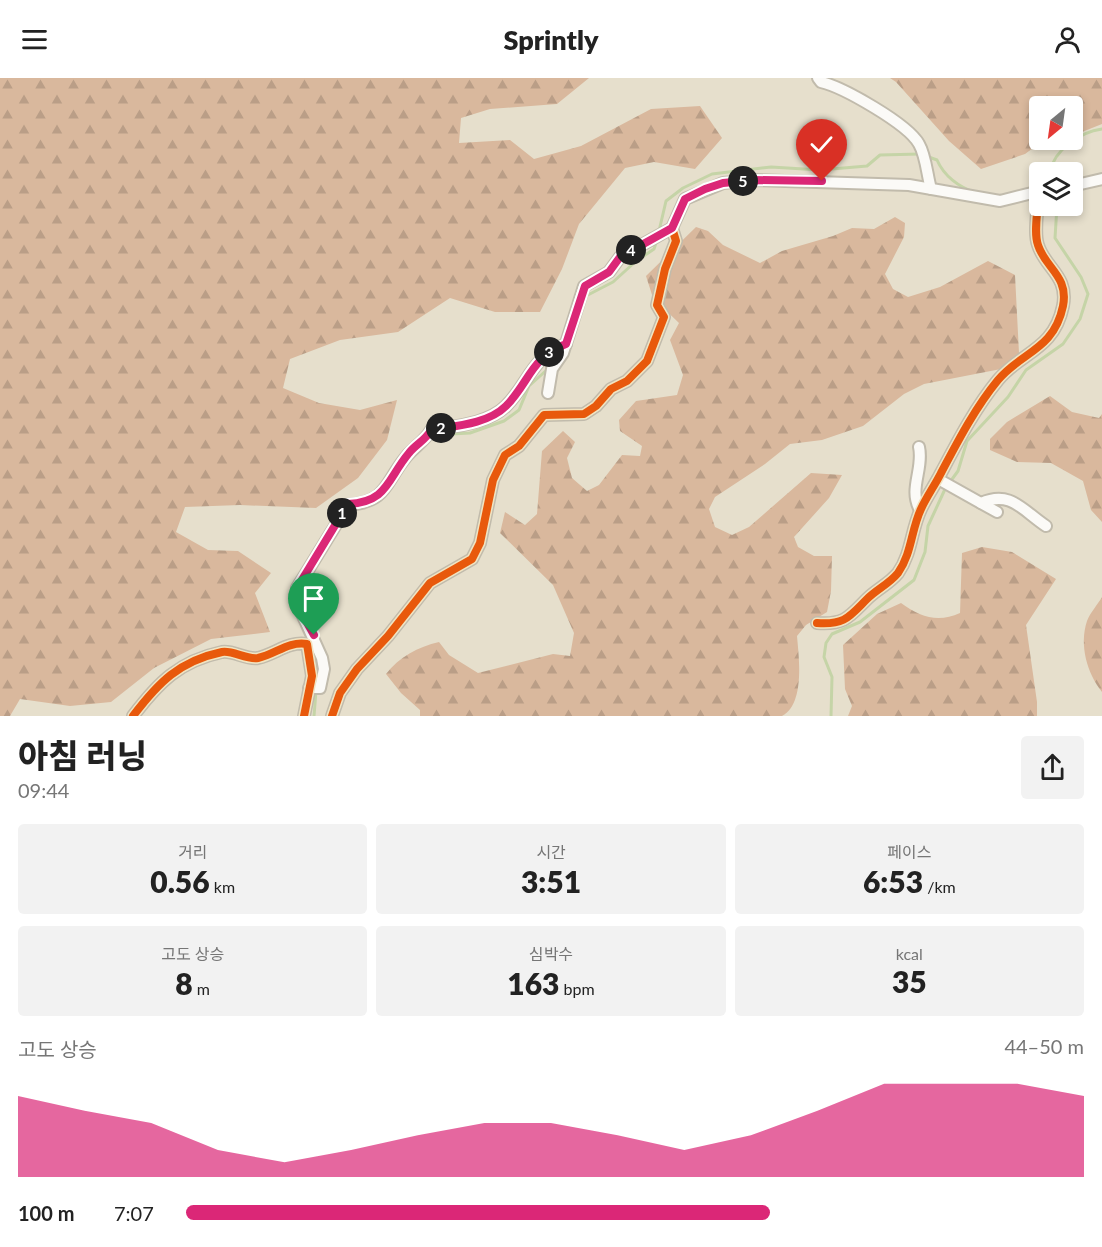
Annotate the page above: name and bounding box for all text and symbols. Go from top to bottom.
icon: menu [18,23,51,56]
text: Sprintly [504,23,598,56]
icon: person [1051,23,1084,56]
north arrow [1029,96,1083,150]
map controls [1029,96,1083,216]
pin [796,119,847,181]
icon: check [805,128,838,161]
button: layers [1029,162,1083,216]
pin: 5 [728,166,758,196]
text: 5 [738,171,748,190]
pin: 4 [616,235,646,265]
text: 4 [626,240,636,259]
pin: 3 [534,337,564,367]
text: 3 [544,342,554,361]
pin: 2 [426,413,456,443]
text: 2 [436,418,446,437]
pin: 1 [327,498,357,528]
text: 1 [337,503,347,522]
pin [288,573,339,635]
icon: arrive [297,582,330,615]
text: 아침 러닝 [18,735,147,775]
button: share [1021,736,1084,799]
text: 09:44 [18,778,69,802]
text: 거리 [178,842,207,861]
text: 시간 [536,842,566,861]
text: 페이스 [887,842,931,861]
text: 0.56 [150,863,210,899]
text: 3:51 [521,863,581,899]
text: 6:53 [863,863,923,899]
text: km [210,877,235,896]
text: /km [923,877,956,896]
text: 고도 상승 [161,944,224,963]
text: 심박수 [529,944,573,963]
text: kcal [896,944,923,963]
text: 35 [892,963,927,999]
text: 8 [175,965,193,1001]
text: 163 [507,965,560,1001]
text: m [193,979,210,998]
text: bpm [560,979,595,998]
text: 44–50 m [1004,1034,1084,1058]
text: 고도 상승 [18,1037,97,1061]
text: 100 m [18,1201,74,1225]
text: 7:07 [114,1201,154,1225]

